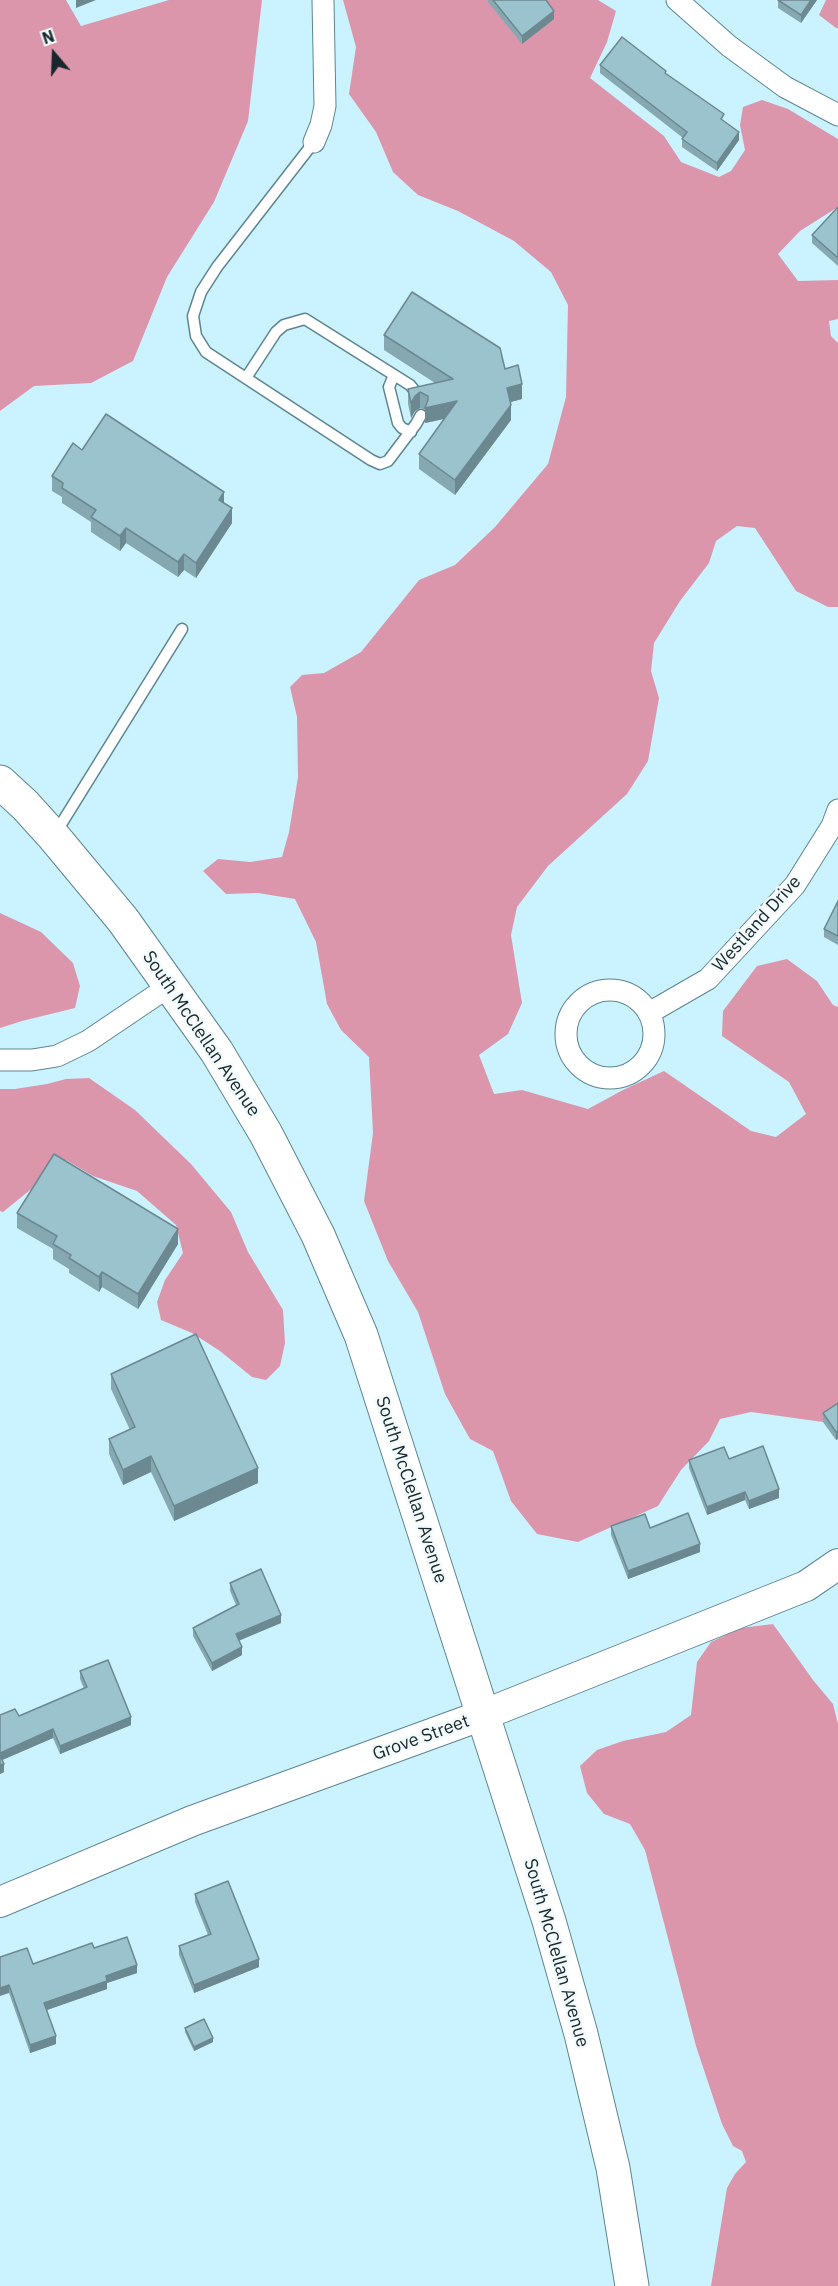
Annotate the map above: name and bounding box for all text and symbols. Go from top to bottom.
north arrow [24,24,84,84]
text: N [39,26,57,48]
street label: Westland Drive [708,872,806,976]
street label: South McClellan Avenue [138,947,264,1121]
street label: South McClellan Avenue [371,1394,451,1586]
street label: Grove Street [370,1711,472,1765]
street label: South McClellan Avenue [519,1856,593,2050]

